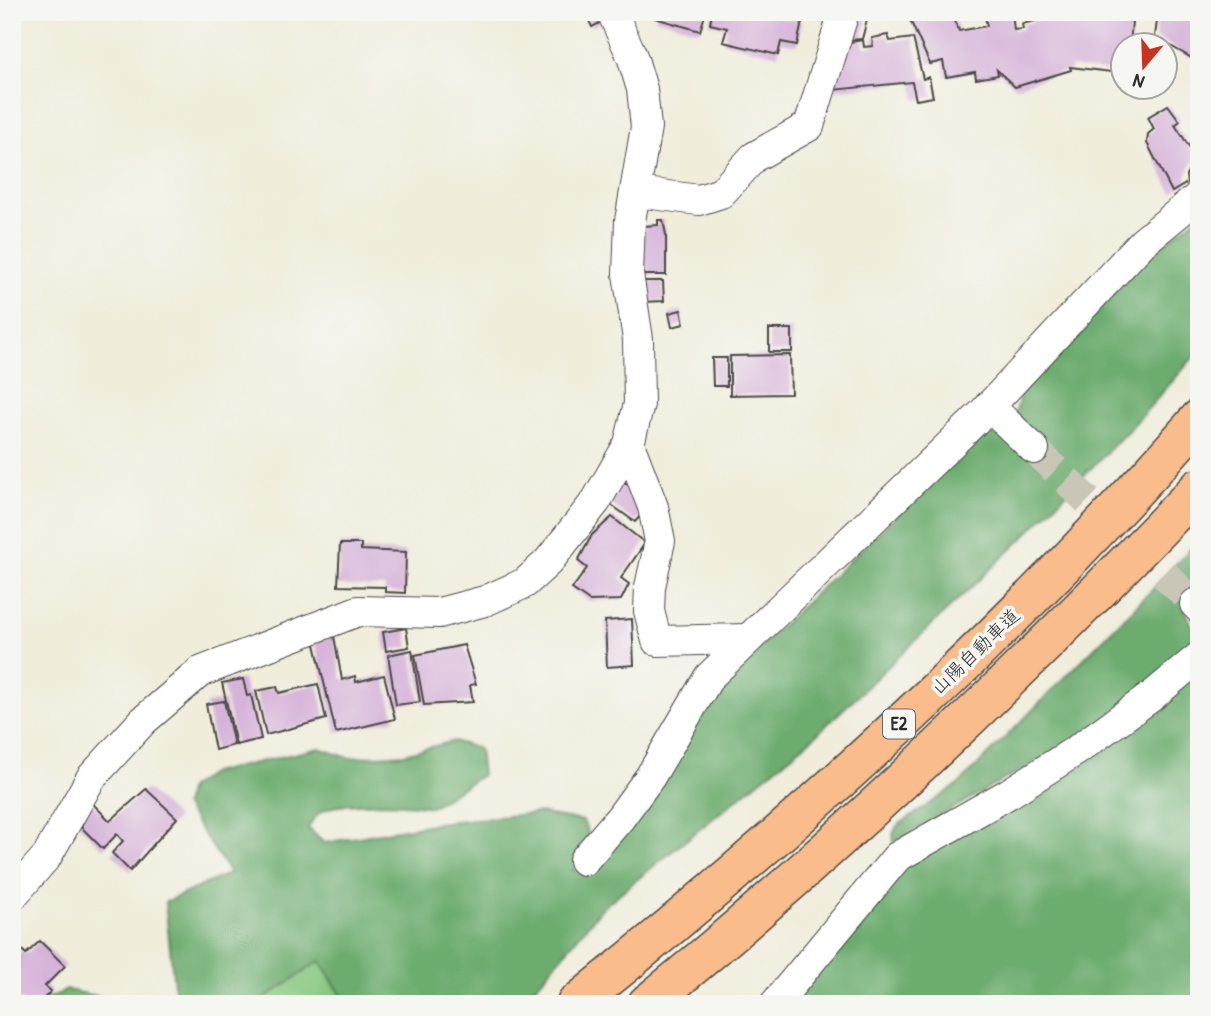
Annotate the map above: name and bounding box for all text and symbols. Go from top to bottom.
north arrow [1110,32,1180,102]
text: N [1129,68,1147,96]
street label: 山陽自動車道 [925,602,1025,700]
road number: E2 [883,710,915,738]

